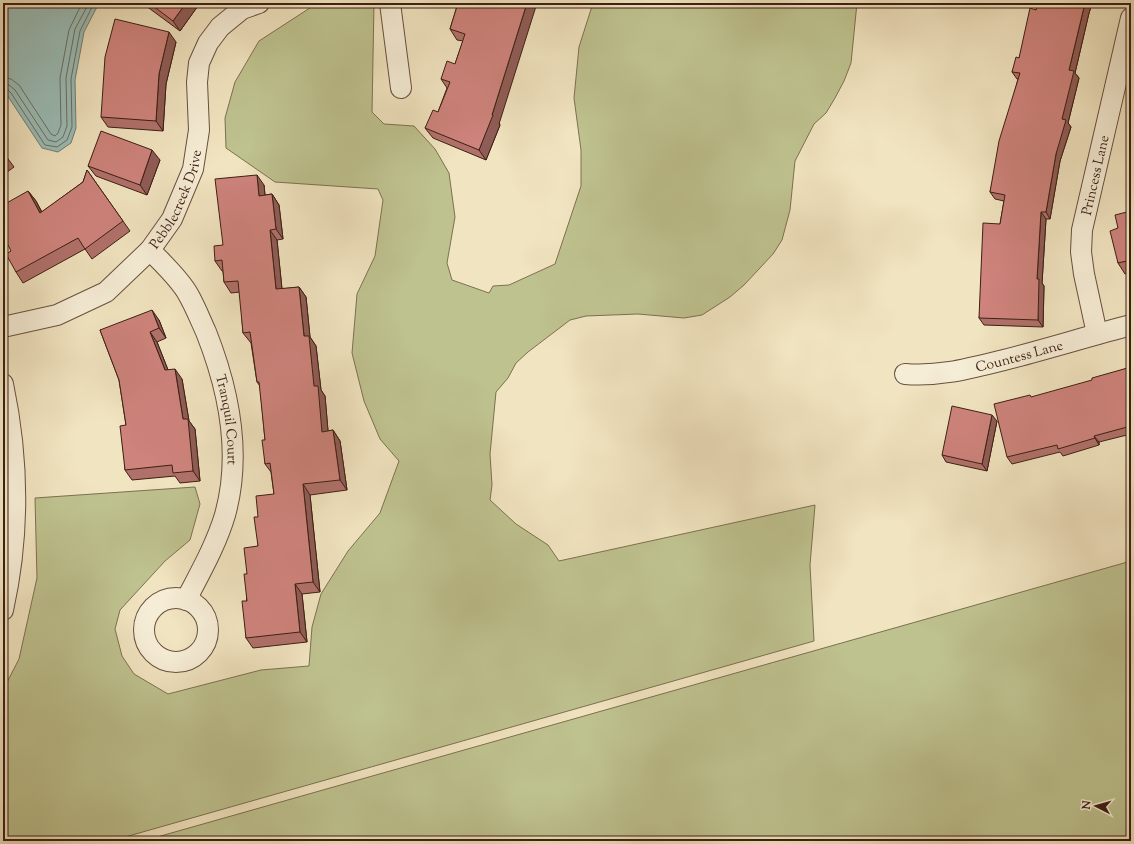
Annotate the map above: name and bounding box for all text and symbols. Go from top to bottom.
street label: Princess Lane [1078,134,1116,217]
street label: Pebblecreek Drive [146,149,208,254]
street label: Countess Lane [974,336,1066,379]
street label: Tranquil Court [209,372,241,465]
north arrow [1076,786,1116,826]
text: N [1079,800,1095,811]

